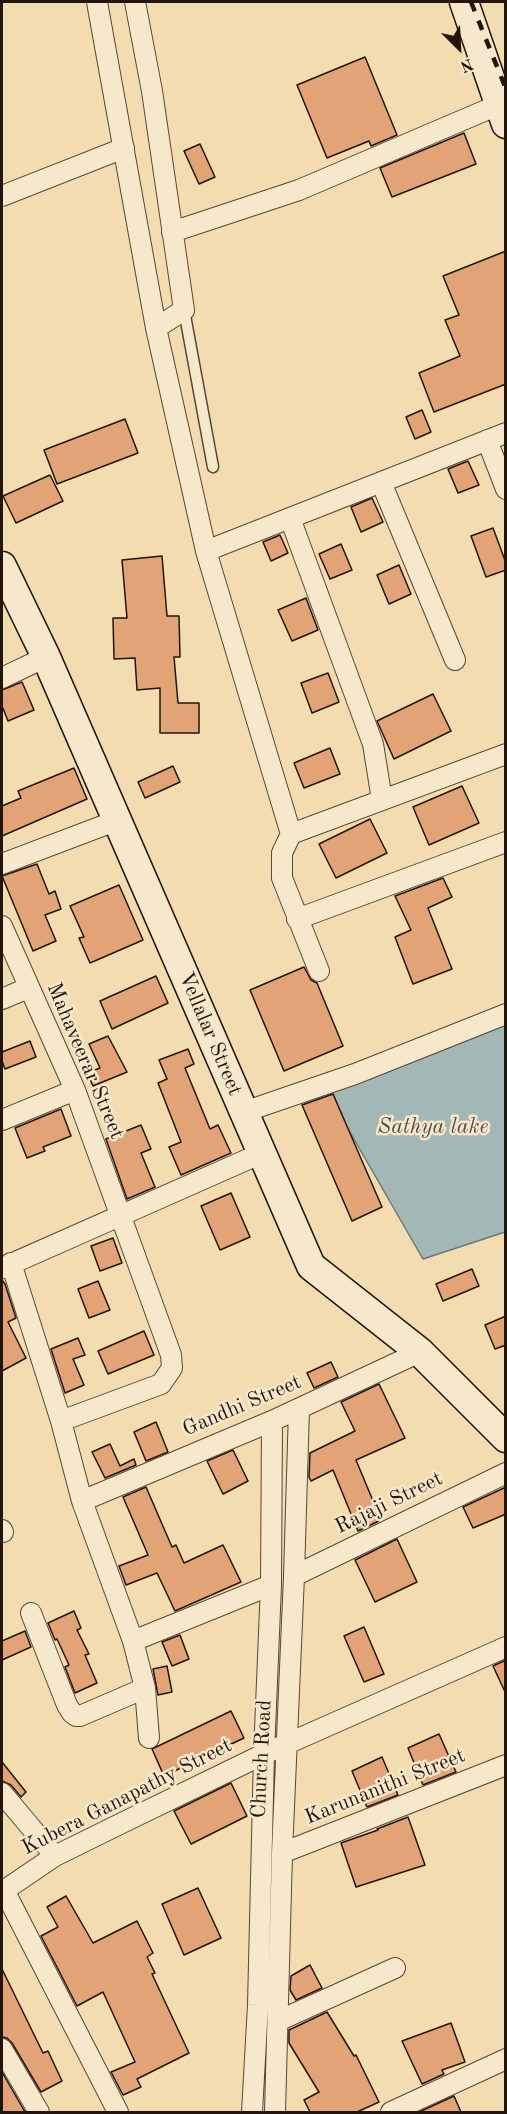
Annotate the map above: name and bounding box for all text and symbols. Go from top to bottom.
north arrow [429,18,489,78]
text: N [457,55,475,74]
street label: Vellalar Street [173,968,247,1100]
street label: Mahaveerar Street [41,979,129,1143]
water label: Sathya lake [378,1114,488,1140]
street label: Gandhi Street [179,1370,305,1442]
street label: Rajaji Street [331,1466,447,1540]
street label: Church Road [246,1699,278,1819]
street label: Kubera Ganapathy Street [18,1733,236,1861]
street label: Karunanithi Street [301,1743,469,1831]

